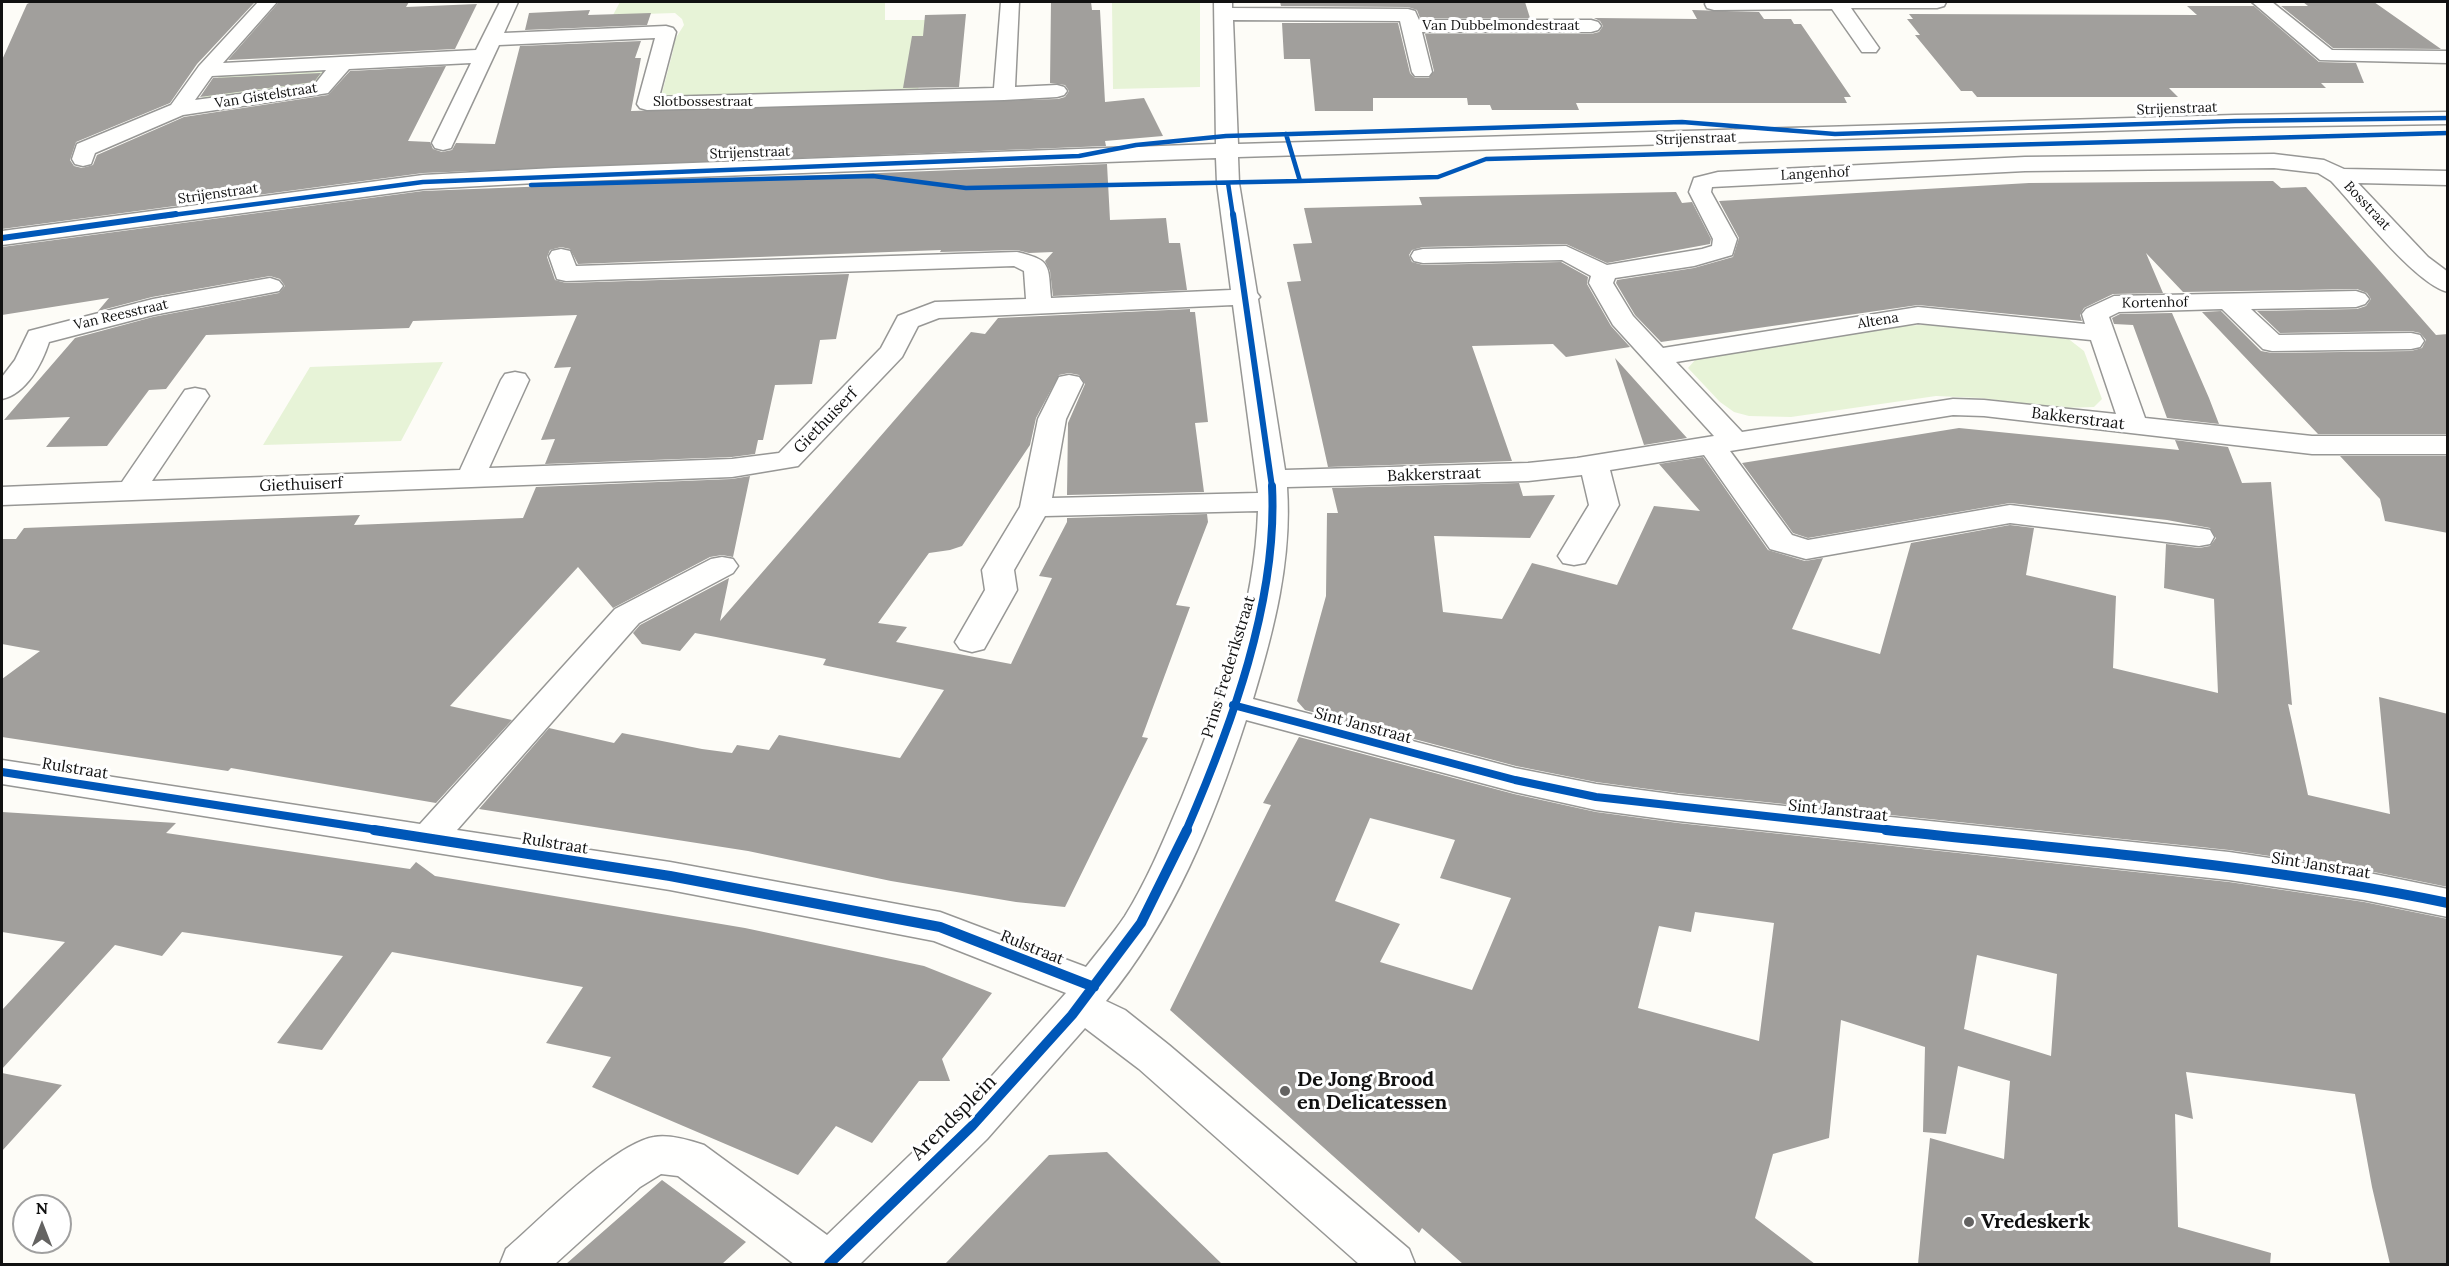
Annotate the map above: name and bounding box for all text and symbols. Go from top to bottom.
street label: Van Dubbelmondestraat [1422,18,1580,34]
street label: Van Gistelstraat [213,80,319,112]
street label: Slotbossestraat [653,94,753,110]
street label: Strijenstraat [2136,99,2218,119]
street label: Strijenstraat [1655,129,1737,149]
street label: Strijenstraat [709,143,791,163]
street label: Langenhof [1780,164,1850,184]
street label: Bosstraat [2340,178,2394,234]
street label: Strijenstraat [177,180,259,208]
street label: Kortenhof [2122,294,2188,312]
street label: Van Reesstraat [72,296,170,334]
street label: Altena [1856,309,1900,333]
street label: Giethuiserf [790,384,862,458]
street label: Bakkerstraat [2030,404,2126,434]
street label: Bakkerstraat [1387,464,1481,486]
street label: Giethuiserf [259,474,343,496]
street label: Prins Frederikstraat [1198,594,1260,740]
street label: Sint Janstraat [1312,704,1414,748]
street label: Rulstraat [40,754,110,784]
street label: Sint Janstraat [1787,796,1889,826]
street label: Rulstraat [520,829,590,859]
street label: Sint Janstraat [2270,849,2372,883]
street label: Rulstraat [997,927,1067,969]
place label: De Jong Brood en Delicatessen [1297,1068,1447,1115]
street label: Arendsplein [906,1070,1002,1166]
marker: De Jong Brood en Delicatessen [1278,1084,1292,1098]
north arrow [12,1194,72,1254]
text: N [36,1198,48,1218]
place label: Vredeskerk [1981,1210,2090,1234]
marker: Vredeskerk [1962,1215,1976,1229]

